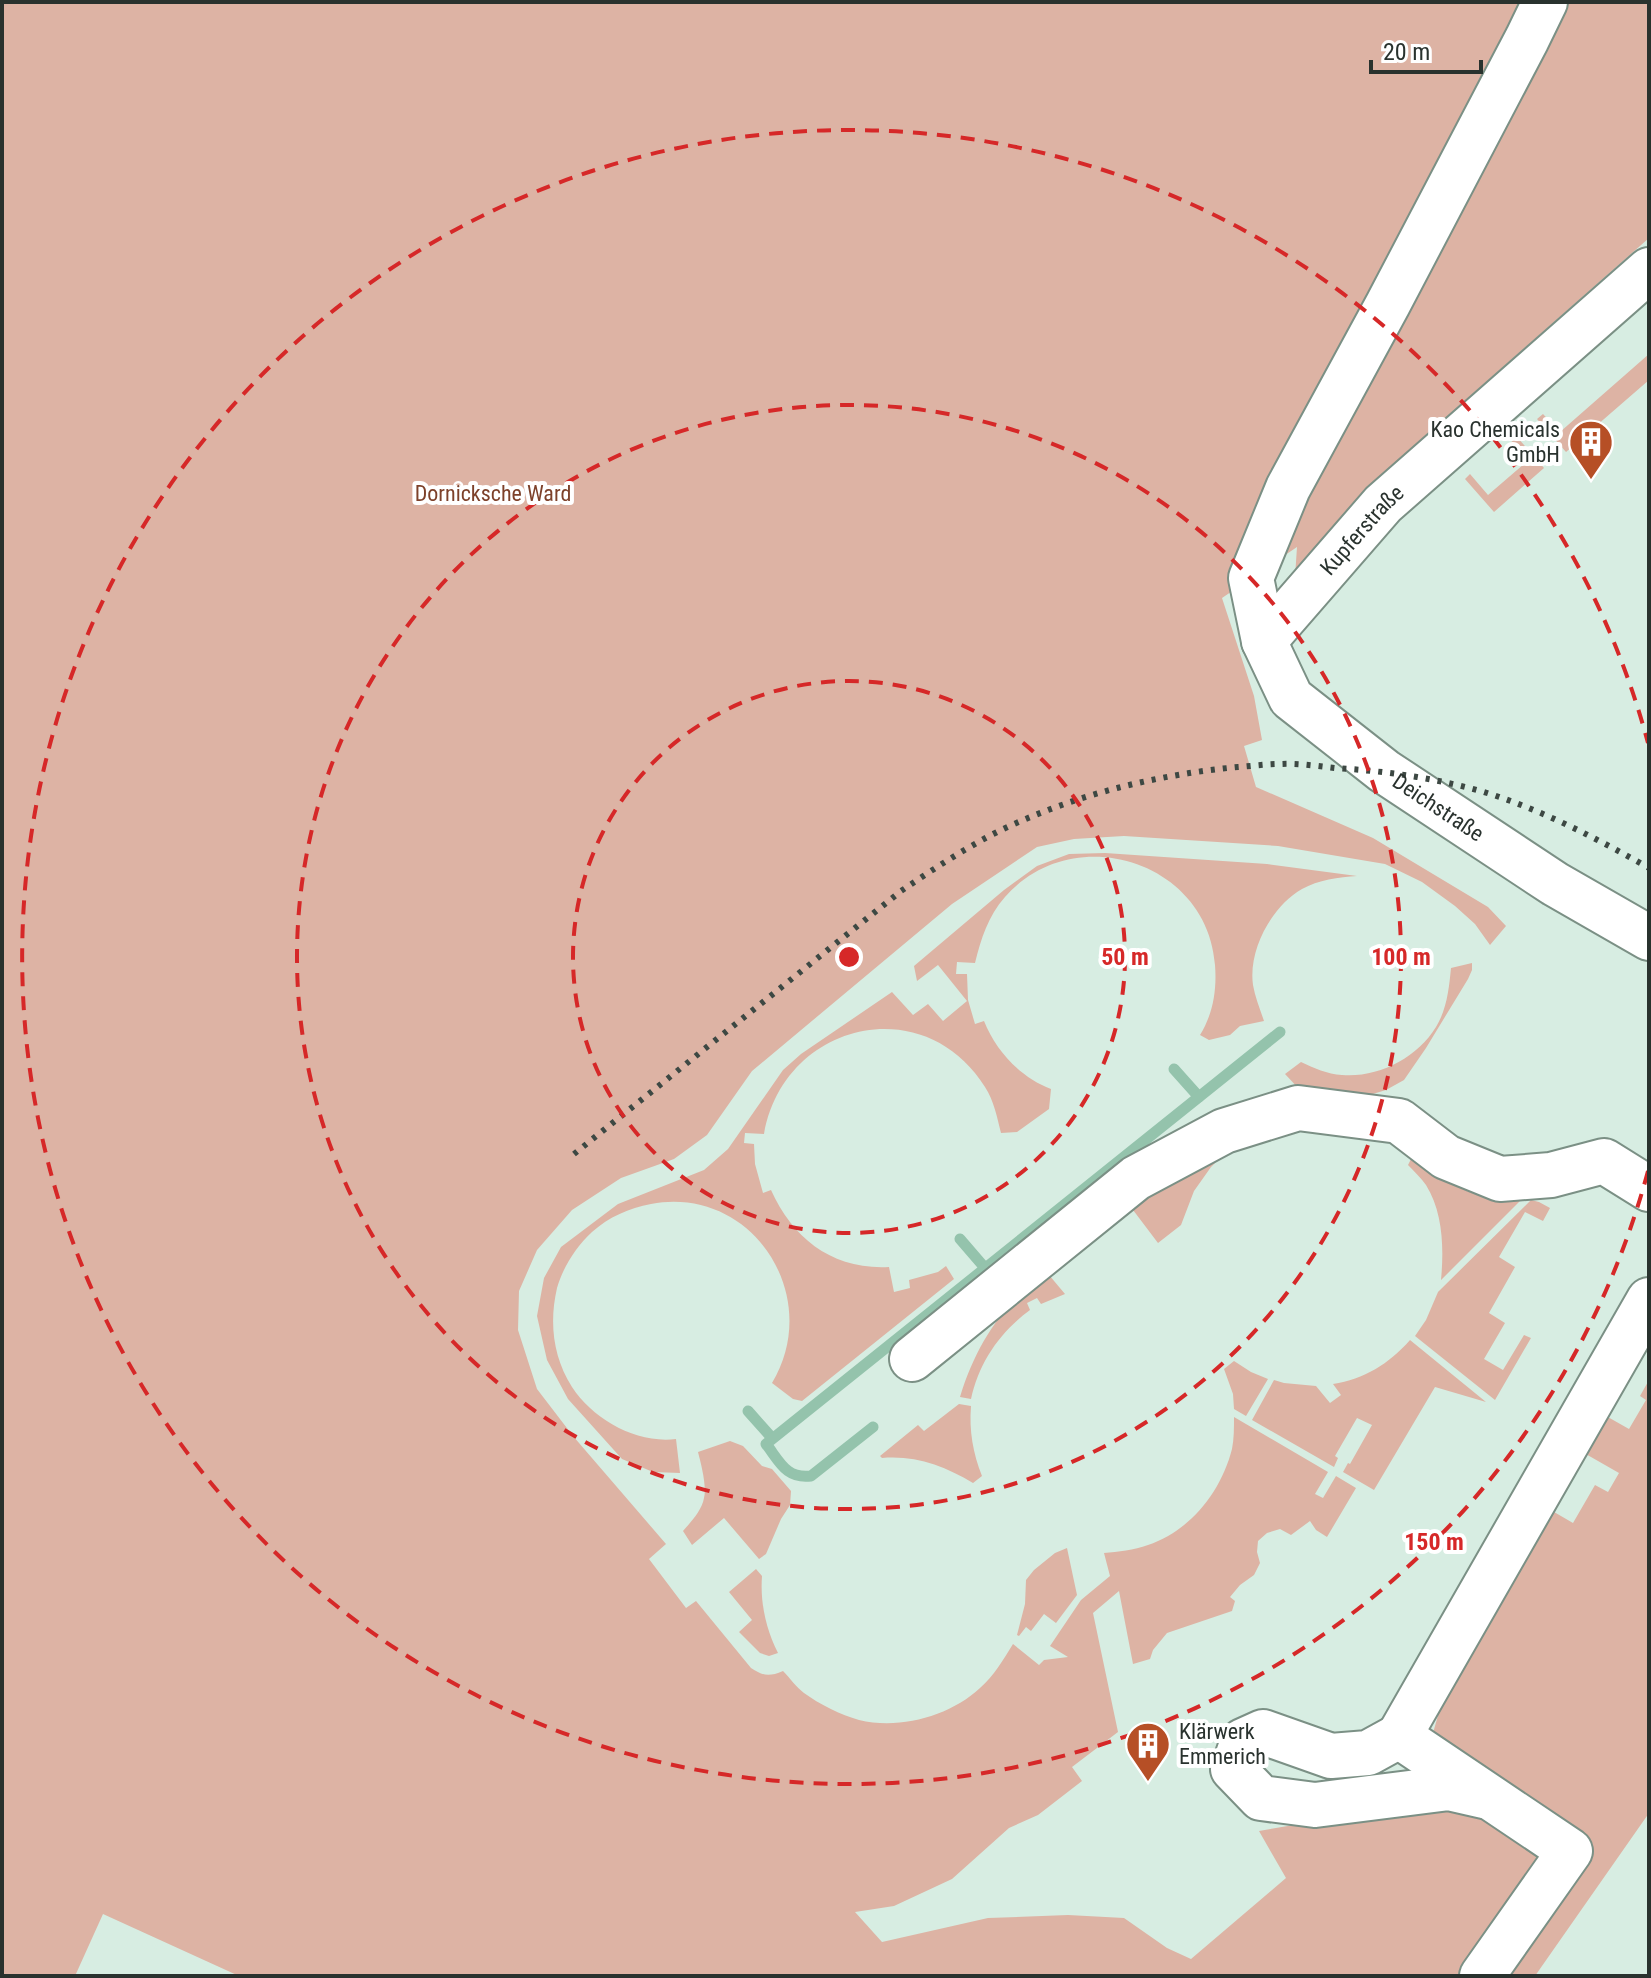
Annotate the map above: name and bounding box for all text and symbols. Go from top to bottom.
scale bar [1371,24,1481,74]
text: 20 m [1383,38,1430,66]
place label: Kao Chemicals GmbH [1431,417,1560,467]
building icon: Kao Chemicals GmbH [1567,418,1615,481]
street label: Kupferstraße [1315,480,1408,580]
park label: Dornicksche Ward [415,481,571,506]
street label: Deichstraße [1388,768,1489,846]
centre of rings [835,943,863,971]
text: 50 m [1101,943,1149,971]
text: 100 m [1371,943,1431,971]
text: 150 m [1404,1528,1464,1556]
place label: Klärwerk Emmerich [1179,1719,1266,1769]
building icon: Klärwerk Emmerich [1124,1720,1172,1783]

